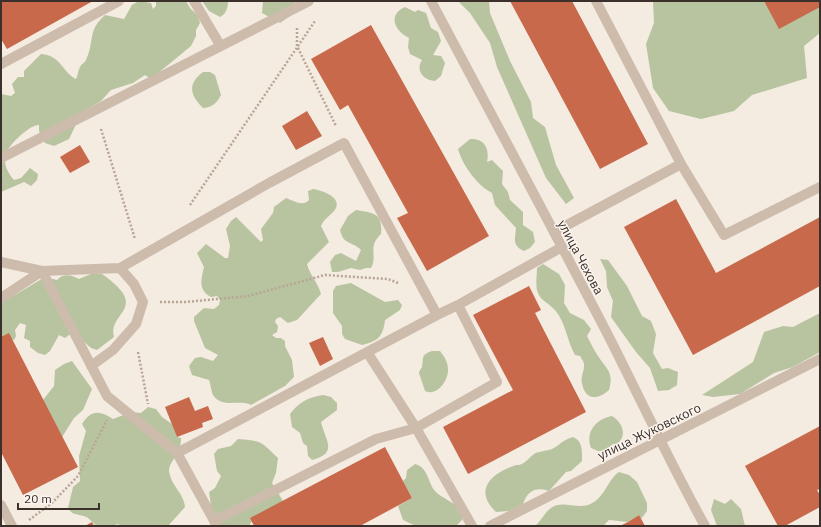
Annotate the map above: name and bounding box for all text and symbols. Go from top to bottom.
street label: улица Чехова [554,217,607,298]
street label: улица Жуковского [595,399,704,464]
scale bar [18,485,99,511]
text: 20 m [24,491,52,506]

